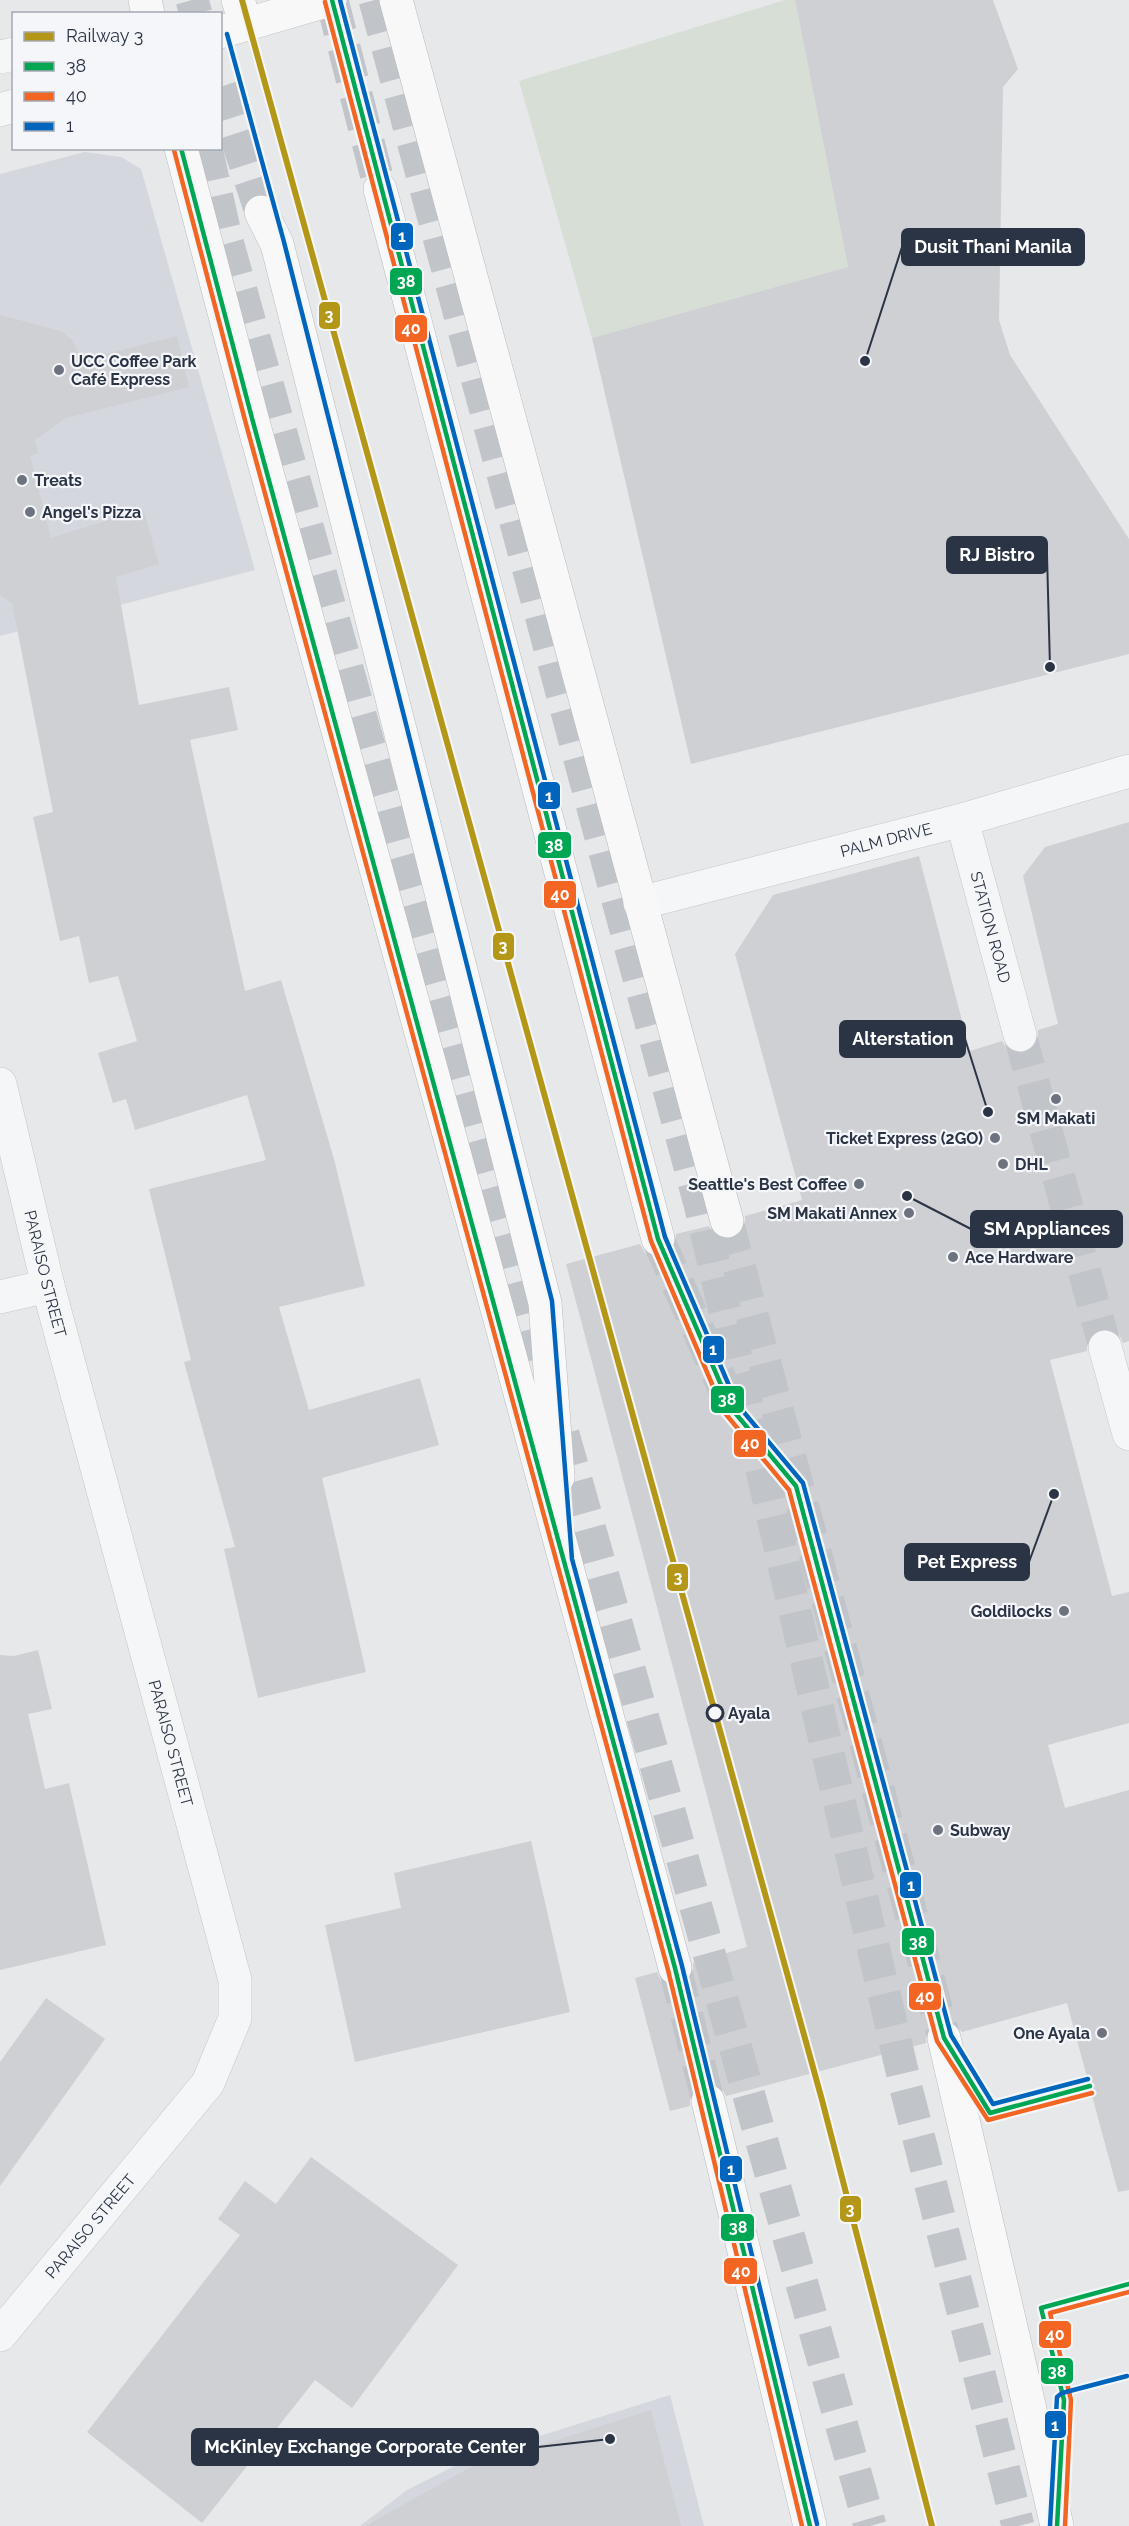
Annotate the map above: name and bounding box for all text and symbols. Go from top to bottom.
legend [12,12,222,150]
text: Railway 3 [66,25,143,46]
text: 38 [66,55,86,76]
text: 40 [66,85,87,106]
text: 1 [66,115,74,136]
line badge: 1 [390,222,414,251]
text: 1 [398,227,406,246]
callout: Dusit Thani Manila [902,229,1084,265]
text: Dusit Thani Manila [914,236,1072,257]
line badge: 38 [389,267,423,296]
text: 38 [397,272,415,291]
line badge: 3 [318,301,341,330]
text: 3 [325,306,334,325]
line badge: 40 [394,314,428,343]
text: 40 [402,319,421,338]
place label: UCC Coffee Park Café Express [71,352,197,389]
marker: UCC Coffee Park Café Express [52,363,66,377]
place label: Treats [34,471,82,490]
marker: Treats [15,473,29,487]
place label: Angel's Pizza [42,503,141,522]
marker: Angel's Pizza [23,505,37,519]
callout: RJ Bistro [947,537,1047,573]
text: RJ Bistro [959,544,1035,565]
line badge: 1 [537,781,561,810]
text: 1 [545,787,553,806]
street label: PALM DRIVE [838,819,934,861]
line badge: 38 [537,831,572,859]
text: 38 [545,836,563,855]
street label: STATION ROAD [966,869,1015,985]
line badge: 40 [543,880,577,909]
text: 40 [551,885,570,904]
line badge: 3 [492,932,515,961]
text: 3 [499,937,508,956]
callout: Alterstation [840,1021,965,1057]
text: Alterstation [852,1028,954,1049]
marker: SM Makati [1049,1092,1063,1106]
place label: SM Makati [1017,1109,1095,1128]
place label: Ticket Express (2GO) [826,1129,983,1148]
marker: Ticket Express (2GO) [988,1131,1002,1145]
place label: DHL [1015,1155,1048,1174]
marker: DHL [996,1157,1010,1171]
place label: Seattle's Best Coffee [688,1175,847,1194]
marker: Seattle's Best Coffee [852,1177,866,1191]
place label: SM Makati Annex [767,1204,897,1223]
marker: SM Makati Annex [902,1206,916,1220]
street label: PARAISO STREET [20,1208,70,1340]
callout: SM Appliances [971,1211,1122,1247]
text: SM Appliances [984,1218,1110,1239]
place label: Ace Hardware [965,1248,1074,1267]
marker: Ace Hardware [946,1250,960,1264]
line badge: 1 [702,1335,725,1364]
text: 1 [709,1340,717,1359]
line badge: 38 [710,1385,745,1414]
text: 38 [718,1390,736,1409]
line badge: 40 [733,1429,767,1458]
text: 40 [741,1434,760,1453]
callout: Pet Express [905,1544,1029,1580]
text: Pet Express [917,1551,1017,1572]
line badge: 3 [666,1563,689,1592]
text: 3 [674,1568,683,1587]
place label: Goldilocks [971,1602,1052,1621]
marker: Goldilocks [1057,1604,1071,1618]
street label: PARAISO STREET [145,1678,197,1809]
marker: Ayala [706,1704,724,1722]
place label: Ayala [728,1704,770,1723]
place label: Subway [950,1821,1011,1840]
marker: Subway [931,1823,945,1837]
line badge: 1 [899,1871,922,1899]
text: 1 [907,1876,915,1895]
line badge: 38 [901,1927,935,1956]
text: 38 [909,1933,927,1952]
line badge: 40 [908,1982,942,2011]
text: 40 [916,1987,935,2006]
place label: One Ayala [1013,2024,1090,2043]
marker: One Ayala [1095,2026,1109,2040]
line badge: 1 [719,2155,743,2183]
text: 1 [727,2160,735,2179]
street label: PARAISO STREET [41,2170,140,2282]
line badge: 3 [839,2195,862,2223]
text: 3 [846,2200,855,2219]
line badge: 38 [720,2213,755,2242]
text: 38 [729,2218,747,2237]
line badge: 40 [723,2257,758,2285]
text: 40 [732,2262,751,2281]
line badge: 40 [1038,2320,1072,2349]
text: 40 [1046,2325,1065,2344]
line badge: 38 [1040,2357,1074,2385]
text: 38 [1048,2362,1066,2381]
line badge: 1 [1044,2410,1067,2439]
text: 1 [1051,2416,1059,2435]
callout: McKinley Exchange Corporate Center [192,2429,538,2465]
text: McKinley Exchange Corporate Center [204,2436,526,2457]

